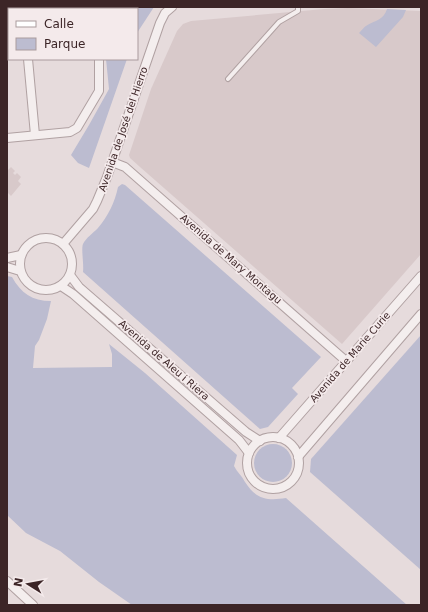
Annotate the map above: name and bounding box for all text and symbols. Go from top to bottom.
legend [8,8,138,60]
text: Calle [44,17,74,31]
text: Parque [44,37,85,51]
street label: Avenida de José del Hierro [96,65,150,193]
street label: Avenida de Mary Montagu [178,212,284,306]
street label: Avenida de Marie Curie [308,310,392,404]
street label: Avenida de Aleu i Riera [117,318,211,402]
north arrow [8,564,48,604]
text: N [11,576,26,588]

